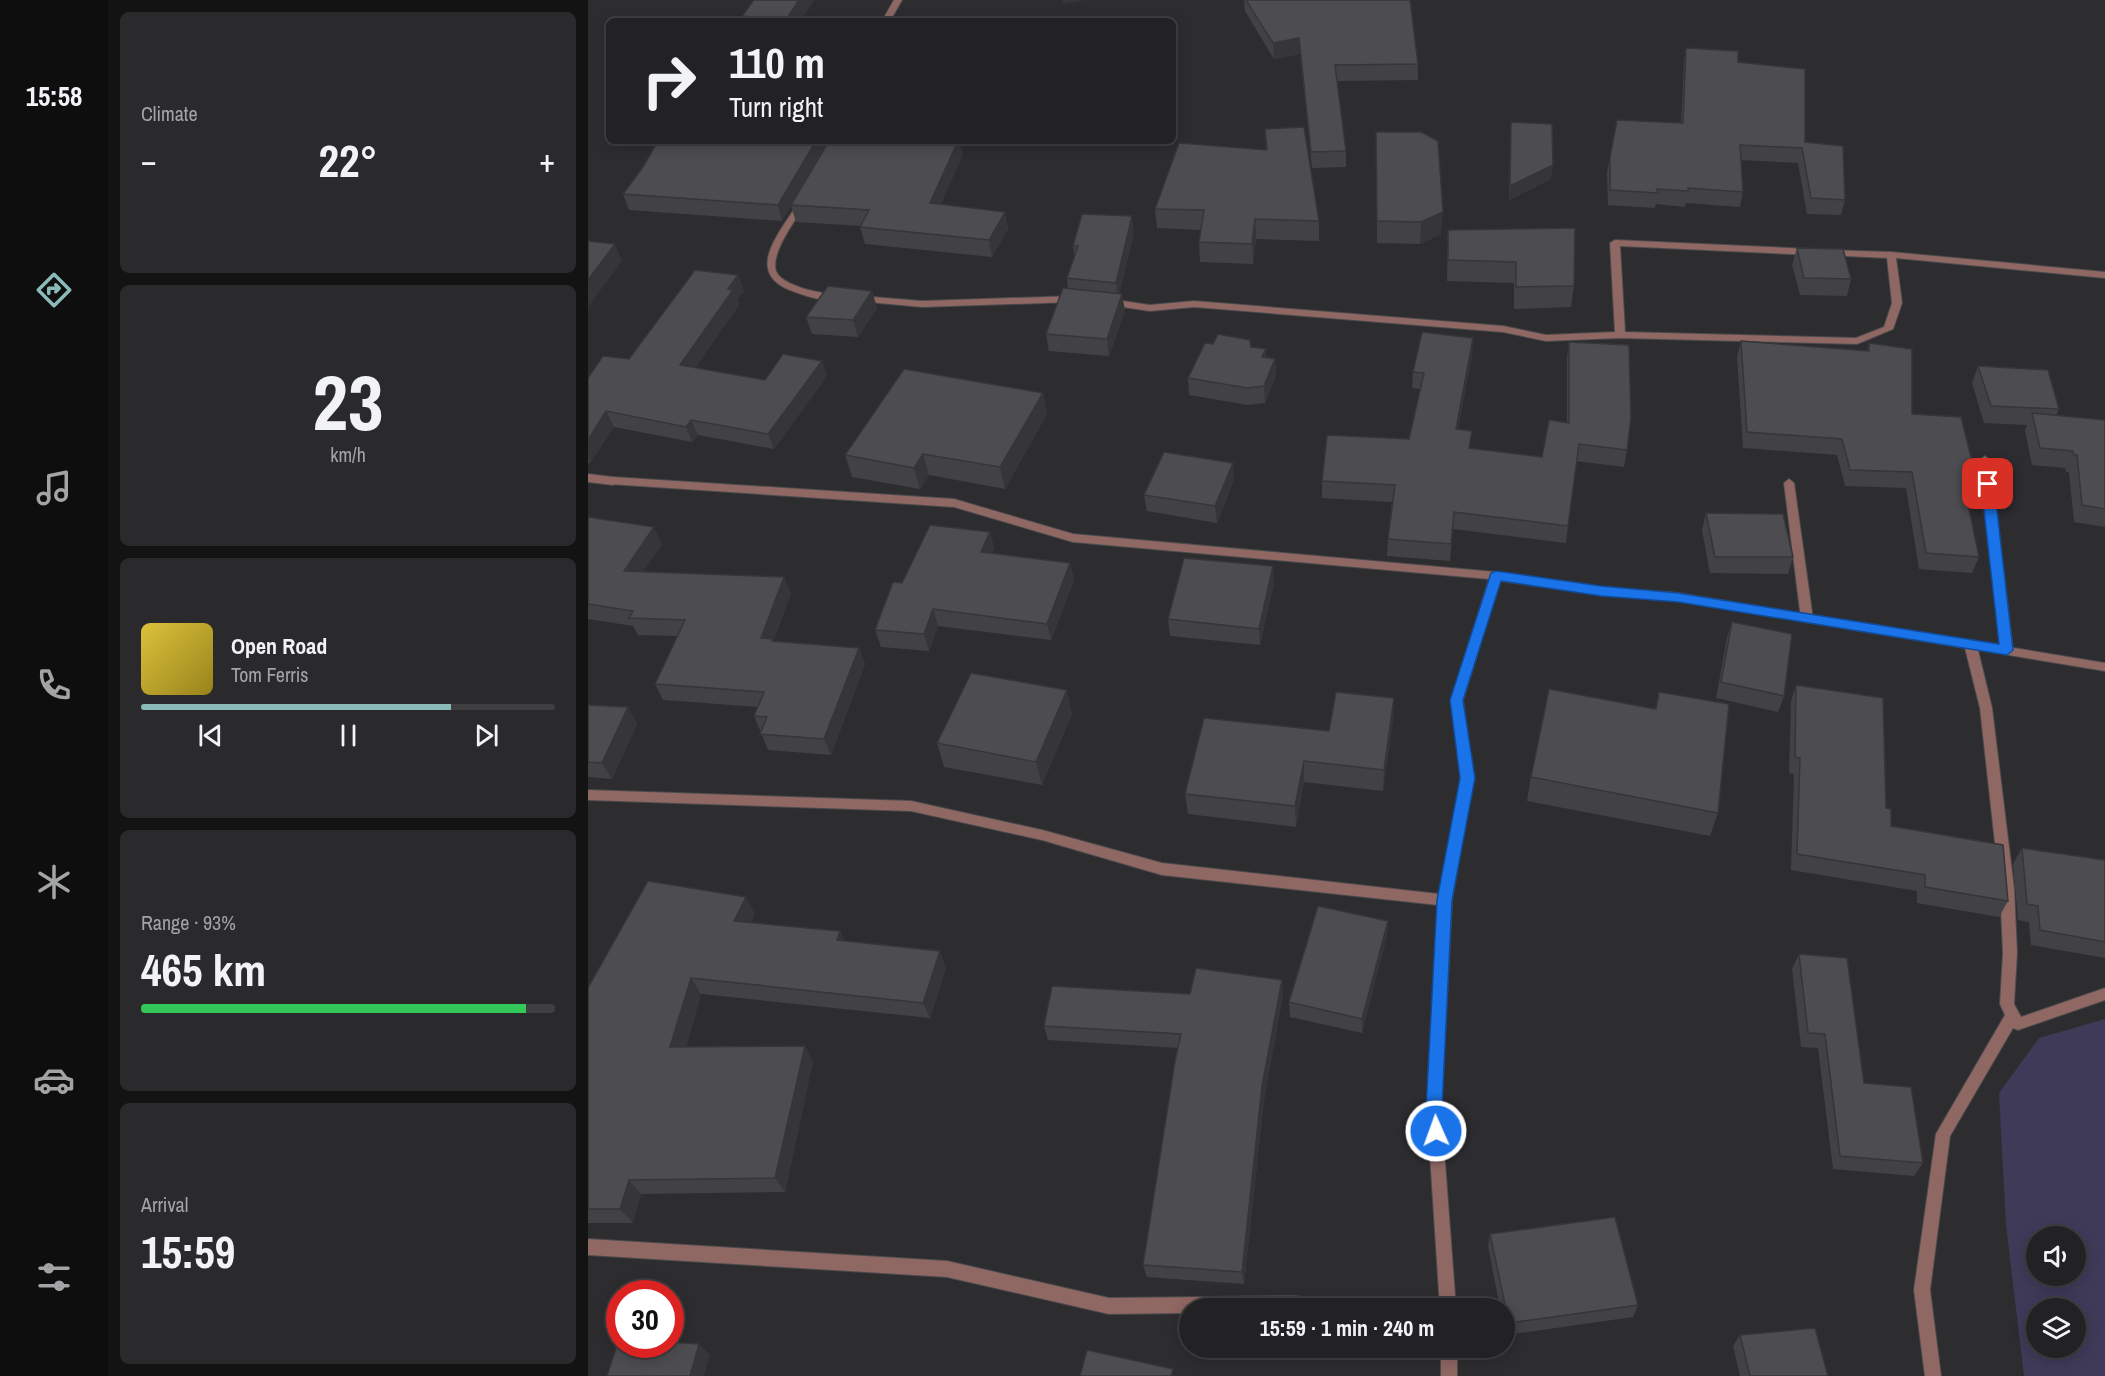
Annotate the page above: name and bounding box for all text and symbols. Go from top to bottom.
text: 110 m [729,35,825,91]
icon: right [630,42,708,120]
text: 15:58 [26,78,82,114]
text: Turn right [729,89,823,125]
text: Climate [141,100,198,127]
text: 22° [318,130,378,191]
text: − [141,138,157,182]
text: + [539,138,555,182]
icon: directions [33,269,75,311]
text: 23 [312,349,384,454]
text: km/h [330,441,366,468]
pin [1962,458,2013,509]
icon: music [33,467,75,509]
icon: arrive [1971,467,2004,500]
text: Open Road [231,631,327,661]
text: Tom Ferris [231,661,309,688]
icon: phone [33,664,75,706]
icon: previous [194,719,227,752]
icon: pause [332,719,365,752]
icon: next [470,719,503,752]
icon: climate [33,861,75,903]
text: Range · 93% [141,909,236,936]
text: 465 km [141,939,266,1000]
icon: car [33,1059,75,1101]
position arrow [1404,1099,1468,1163]
text: Arrival [141,1191,188,1218]
text: 15:59 [141,1221,235,1282]
map controls [2026,1226,2086,1358]
button: sound [2026,1226,2086,1286]
icon: filters [33,1256,75,1298]
speed limit sign: 30 [606,1280,684,1358]
button: layers [2026,1298,2086,1358]
text: 15:59 · 1 min · 240 m [1260,1313,1434,1343]

